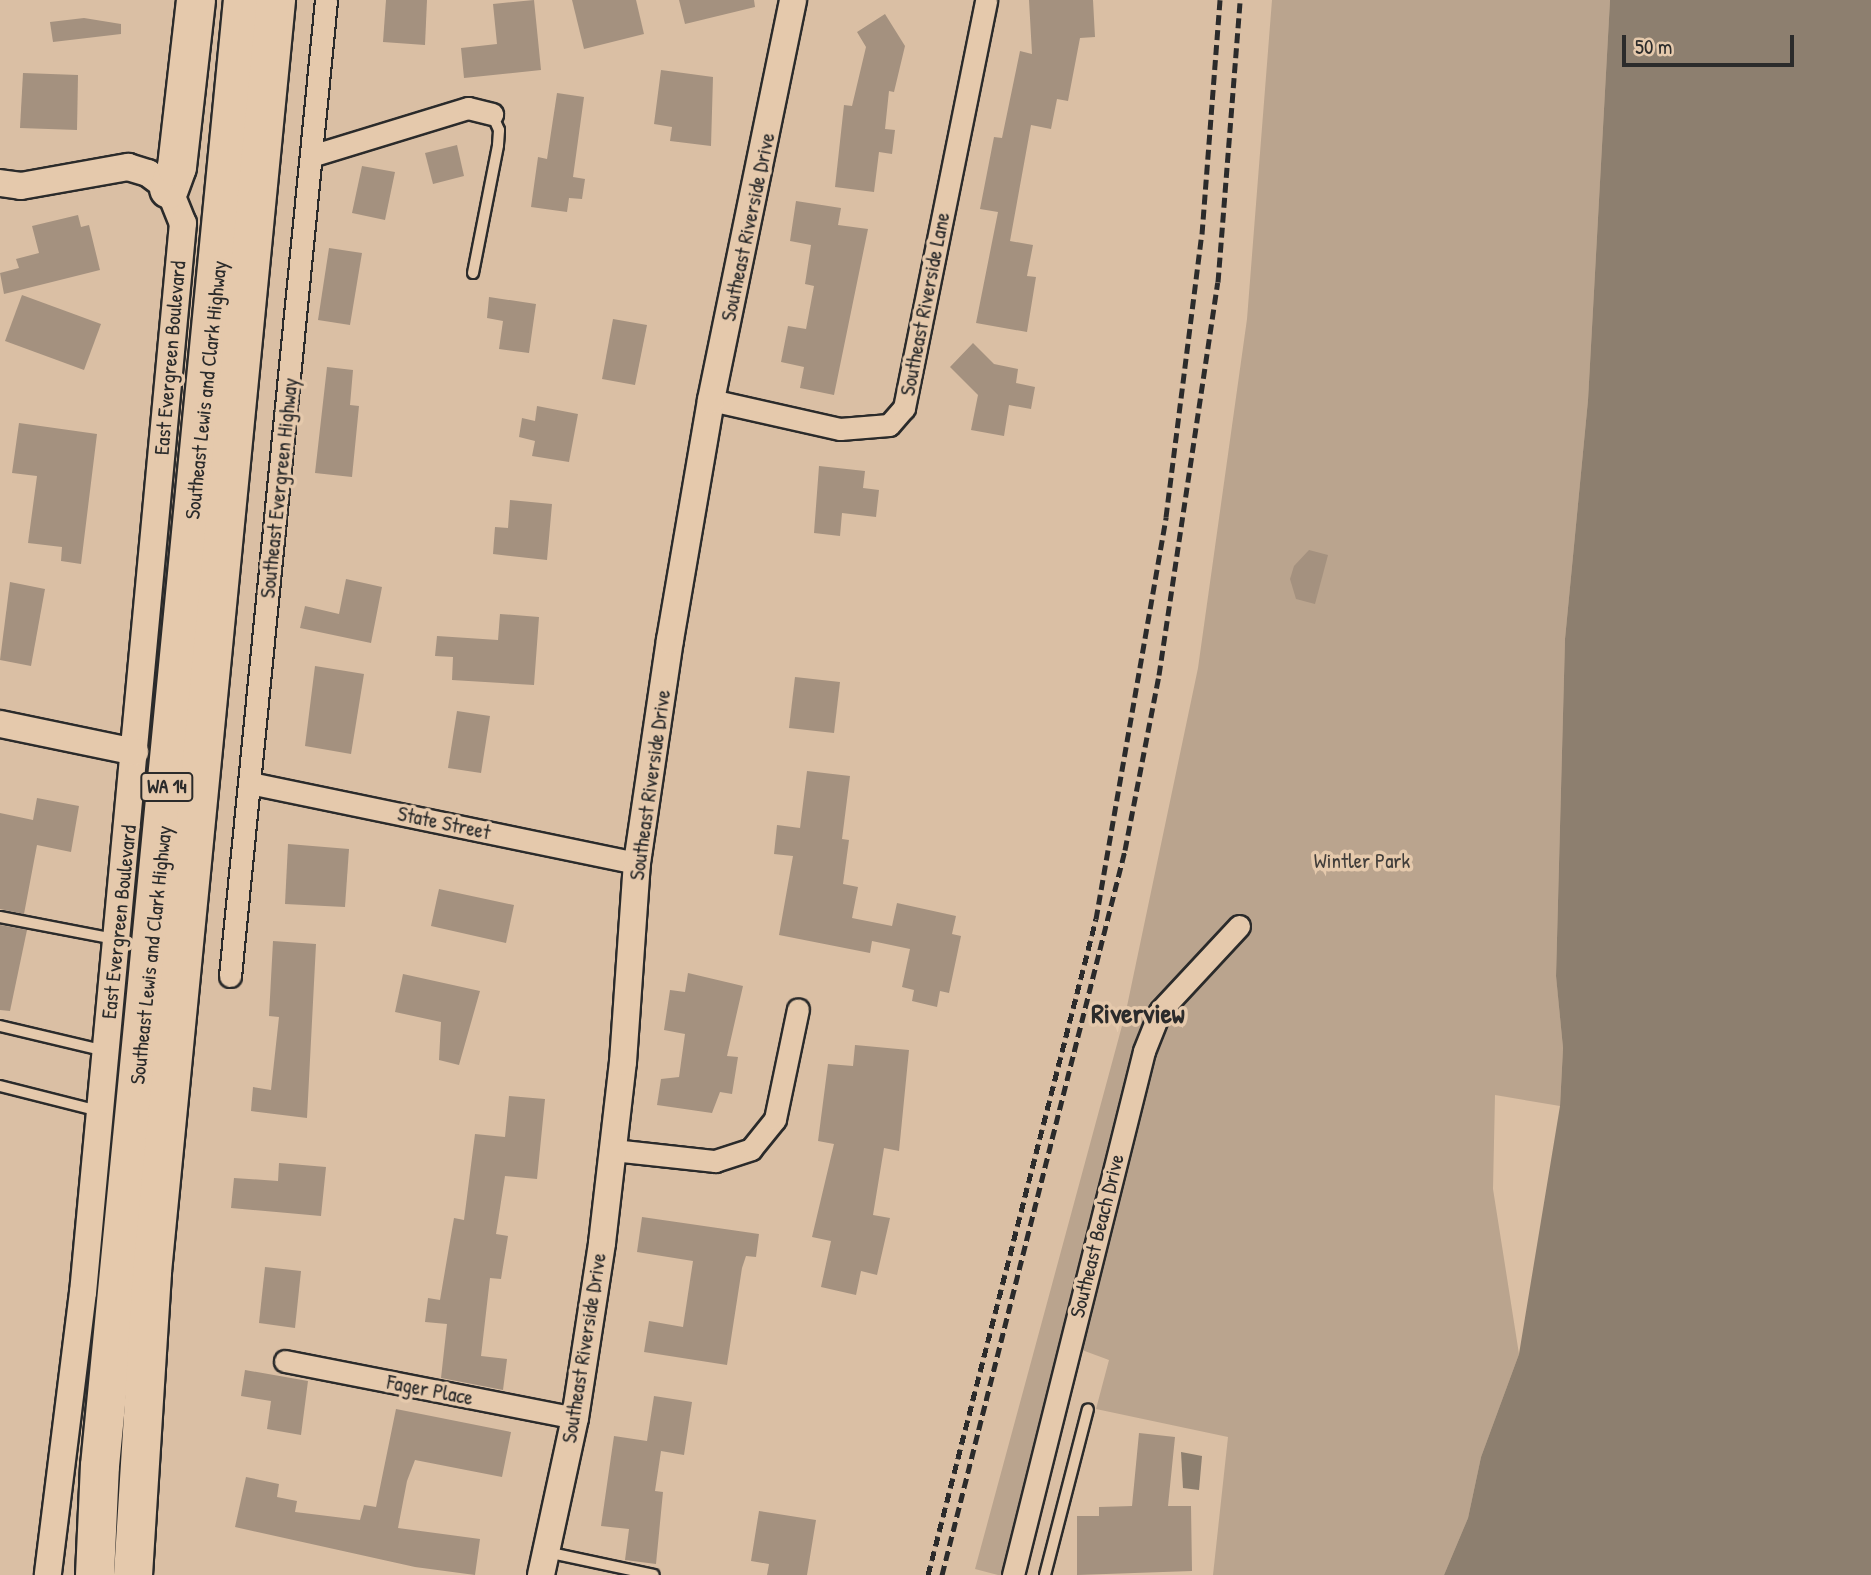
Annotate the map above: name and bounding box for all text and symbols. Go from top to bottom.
scale bar [1626,21,1798,65]
text: 50 m [1635,32,1672,61]
street label: Southeast Riverside Drive [716,130,780,324]
street label: Southeast Riverside Lane [895,210,955,398]
street label: Southeast Lewis and Clark Highway [180,259,232,521]
street label: East Evergreen Boulevard [149,260,191,456]
street label: Southeast Evergreen Highway [255,377,303,599]
street label: Southeast Riverside Drive [624,688,676,882]
road number: WA 14 [139,772,195,802]
street label: State Street [395,801,493,845]
street label: East Evergreen Boulevard [96,824,142,1020]
street label: Southeast Lewis and Clark Highway [125,824,177,1086]
park label: Wintler Park [1314,848,1410,874]
district label: Riverview [1091,996,1185,1030]
street label: Southeast Beach Drive [1064,1152,1130,1320]
street label: Southeast Riverside Drive [557,1251,611,1445]
street label: Fager Place [385,1369,475,1411]

